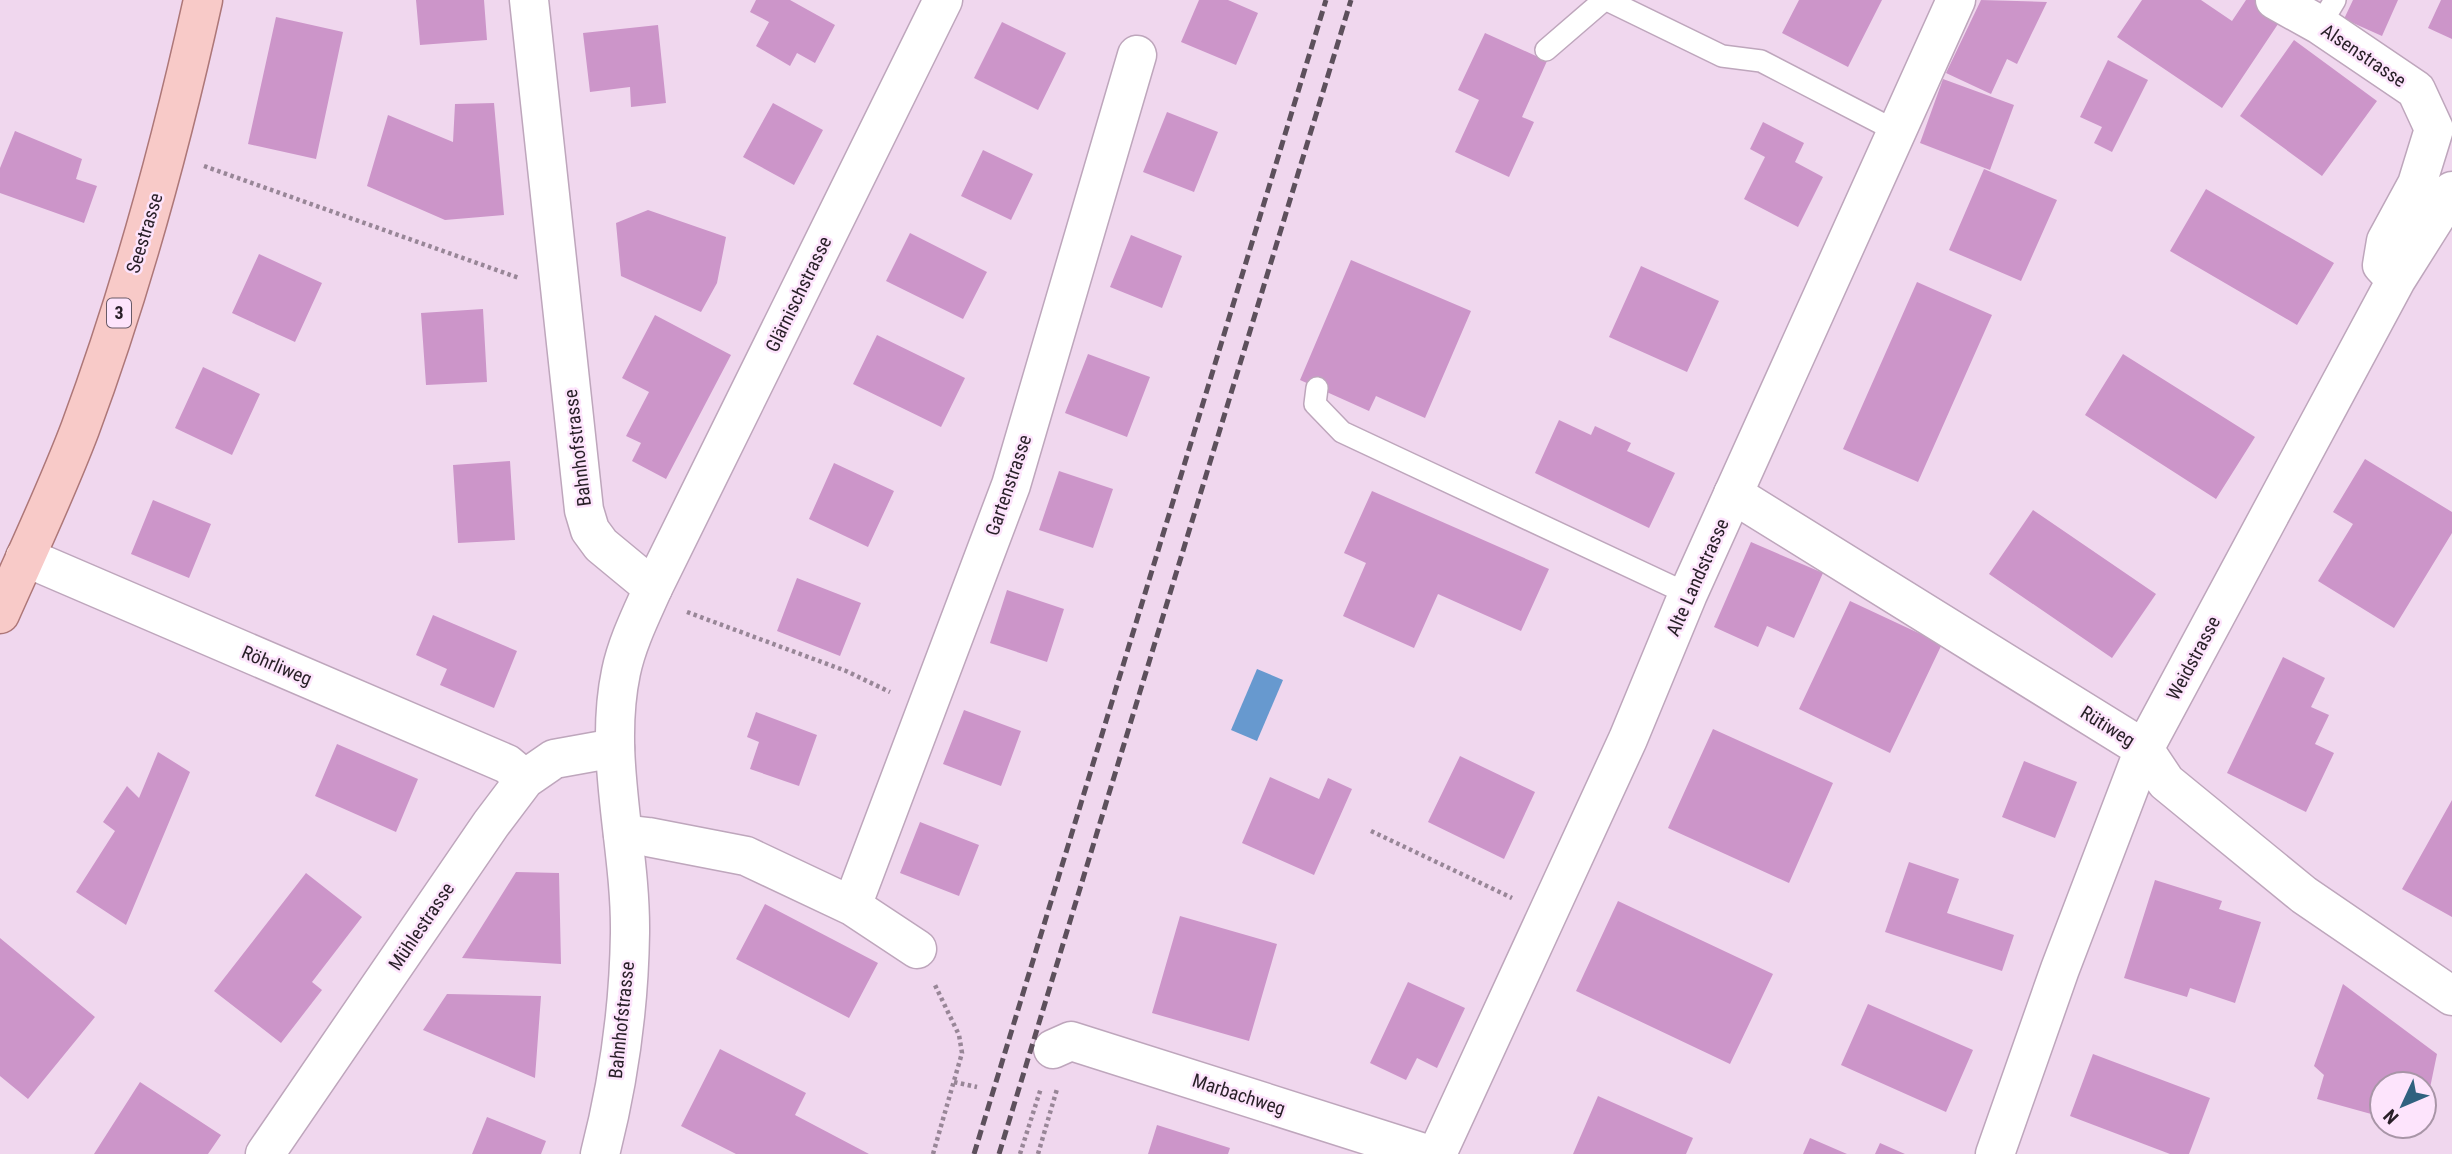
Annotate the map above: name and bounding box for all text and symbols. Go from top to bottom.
street label: Alsenstrasse [2317,19,2410,92]
street label: Seestrasse [121,190,168,276]
street label: Glärnischstrasse [761,233,836,356]
road number: 3 [107,298,131,328]
street label: Bahnhofstrasse [559,388,596,508]
street label: Gartenstrasse [980,432,1037,539]
street label: Alte Landstrasse [1661,515,1734,639]
street label: Weidstrasse [2162,612,2225,704]
street label: Röhrliweg [238,640,315,690]
street label: Rütiweg [2076,701,2139,752]
street label: Mühlestrasse [384,878,459,975]
street label: Bahnhofstrasse [604,960,639,1080]
street label: Marbachweg [1189,1069,1288,1120]
north arrow [2368,1070,2438,1140]
text: N [2379,1104,2403,1129]

